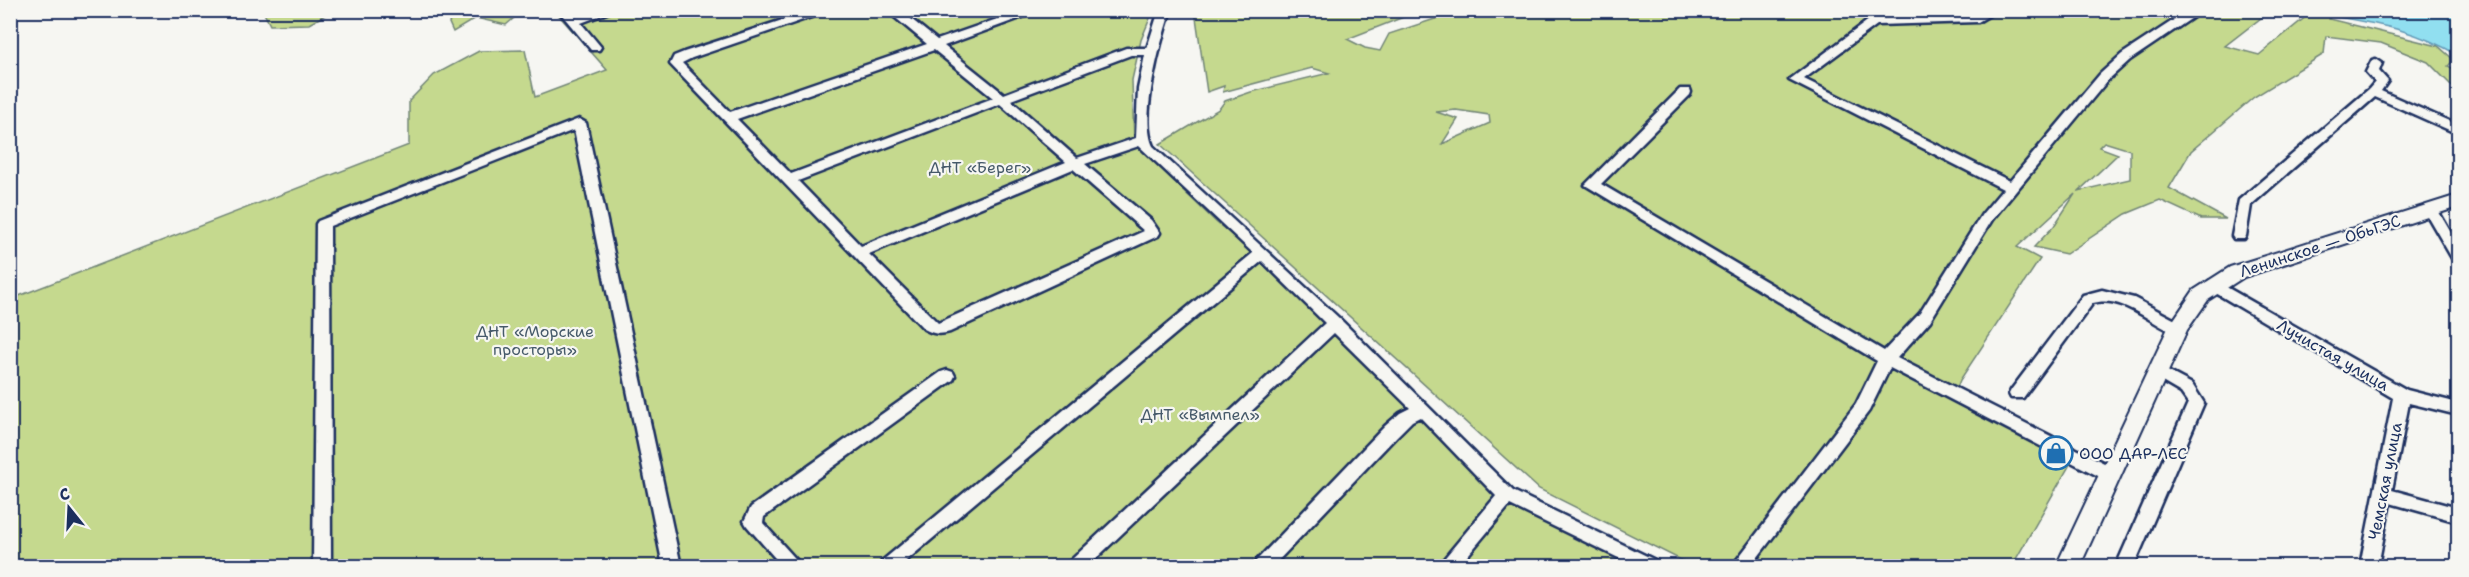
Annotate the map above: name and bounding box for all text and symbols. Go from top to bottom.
park label: ДНТ «Берег» [929,157,1031,178]
street label: Ленинское — ОбьГЭС [2237,210,2403,282]
street label: Лучистая улица [2273,314,2393,396]
park label: ДНТ «Морские просторы» [476,321,594,360]
park label: ДНТ «Вымпел» [1140,404,1260,425]
street label: Чемская улица [2363,420,2407,542]
shop icon: ООО ДАР-ЛЕС [2038,435,2074,471]
place label: ООО ДАР-ЛЕС [2079,443,2187,464]
north arrow [39,478,99,538]
text: С [57,483,73,506]

